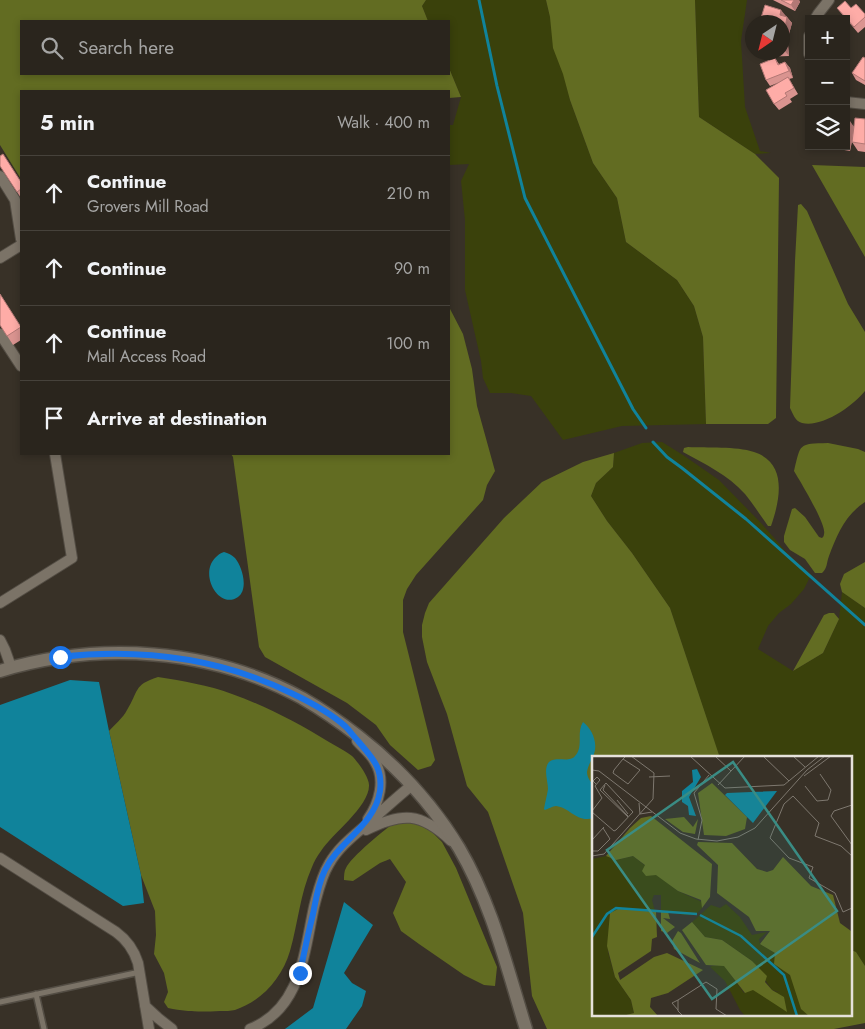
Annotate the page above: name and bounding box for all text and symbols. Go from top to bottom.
north arrow [745,15,790,60]
map controls [805,15,850,150]
button: + [805,15,850,60]
search box [20,20,450,75]
icon: search [38,34,66,62]
text: Search here [78,34,174,61]
button: − [805,60,850,105]
button: layers [805,105,850,150]
text: 5 min [40,108,95,138]
text: Walk · 400 m [337,111,430,134]
text: Continue [87,168,166,195]
icon: ahead [40,179,68,207]
text: 210 m [387,182,430,205]
text: Grovers Mill Road [87,195,209,218]
icon: ahead [40,254,68,282]
text: Continue [87,255,166,282]
text: 90 m [394,257,430,280]
text: Continue [87,318,166,345]
icon: ahead [40,329,68,357]
text: 100 m [386,332,430,355]
text: Mall Access Road [87,345,206,368]
icon: arrive [40,404,68,432]
text: Arrive at destination [87,405,267,432]
route start [49,646,72,669]
inset map [592,756,852,1016]
route end [289,962,312,985]

